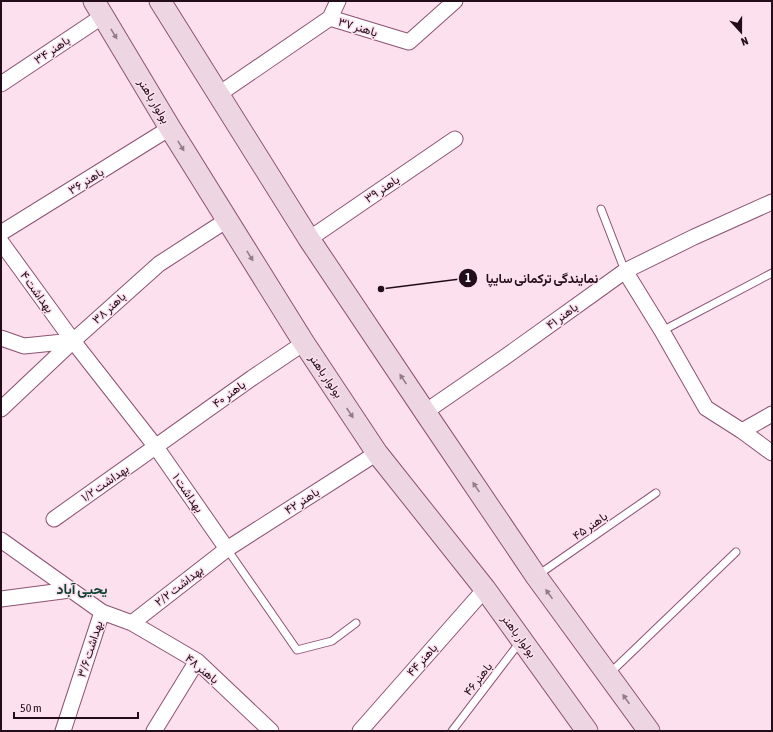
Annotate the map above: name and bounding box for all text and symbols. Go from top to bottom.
north arrow [721,12,761,52]
street label: باهنر ۳۷ [336,14,379,41]
one-way arrow [110,28,117,40]
street label: باهنر ۳۴ [31,33,73,68]
text: N [739,35,750,48]
street label: بولوار باهنر [134,75,173,127]
one-way arrow [177,141,185,151]
street label: باهنر ۳۶ [66,165,107,198]
street label: باهنر ۳۹ [362,172,403,207]
one-way arrow [246,250,253,262]
callout: نمایندگی ترکمانی سایپا [458,266,606,291]
street label: بهداشت ۴ [16,269,57,316]
text: 1 [465,271,471,285]
text: نمایندگی ترکمانی سایپا [486,271,598,288]
street label: باهنر ۳۸ [89,289,129,327]
street label: باهنر ۴۱ [543,300,581,333]
street label: بولوار باهنر [305,351,346,401]
one-way arrow [399,374,407,385]
street label: باهنر ۴۰ [210,377,249,411]
one-way arrow [346,408,354,418]
street label: بهداشت ۱/۲ [79,462,132,505]
street label: بهداشت ۱ [169,471,206,516]
one-way arrow [472,482,480,492]
street label: باهنر ۴۲ [282,485,322,518]
street label: باهنر ۴۵ [570,509,611,544]
street label: بهداشت ۲/۲ [152,563,207,610]
district label: یحیی آباد [57,581,107,598]
one-way arrow [545,589,554,600]
street label: بولوار باهنر [497,611,539,661]
street label: بهداشت ۳/۶ [74,619,107,679]
street label: باهنر ۴۴ [404,641,441,680]
street label: باهنر ۴۸ [182,651,222,688]
street label: باهنر ۴۶ [461,660,496,699]
scale bar [14,694,138,720]
one-way arrow [622,694,630,704]
text: 50 m [20,701,42,715]

